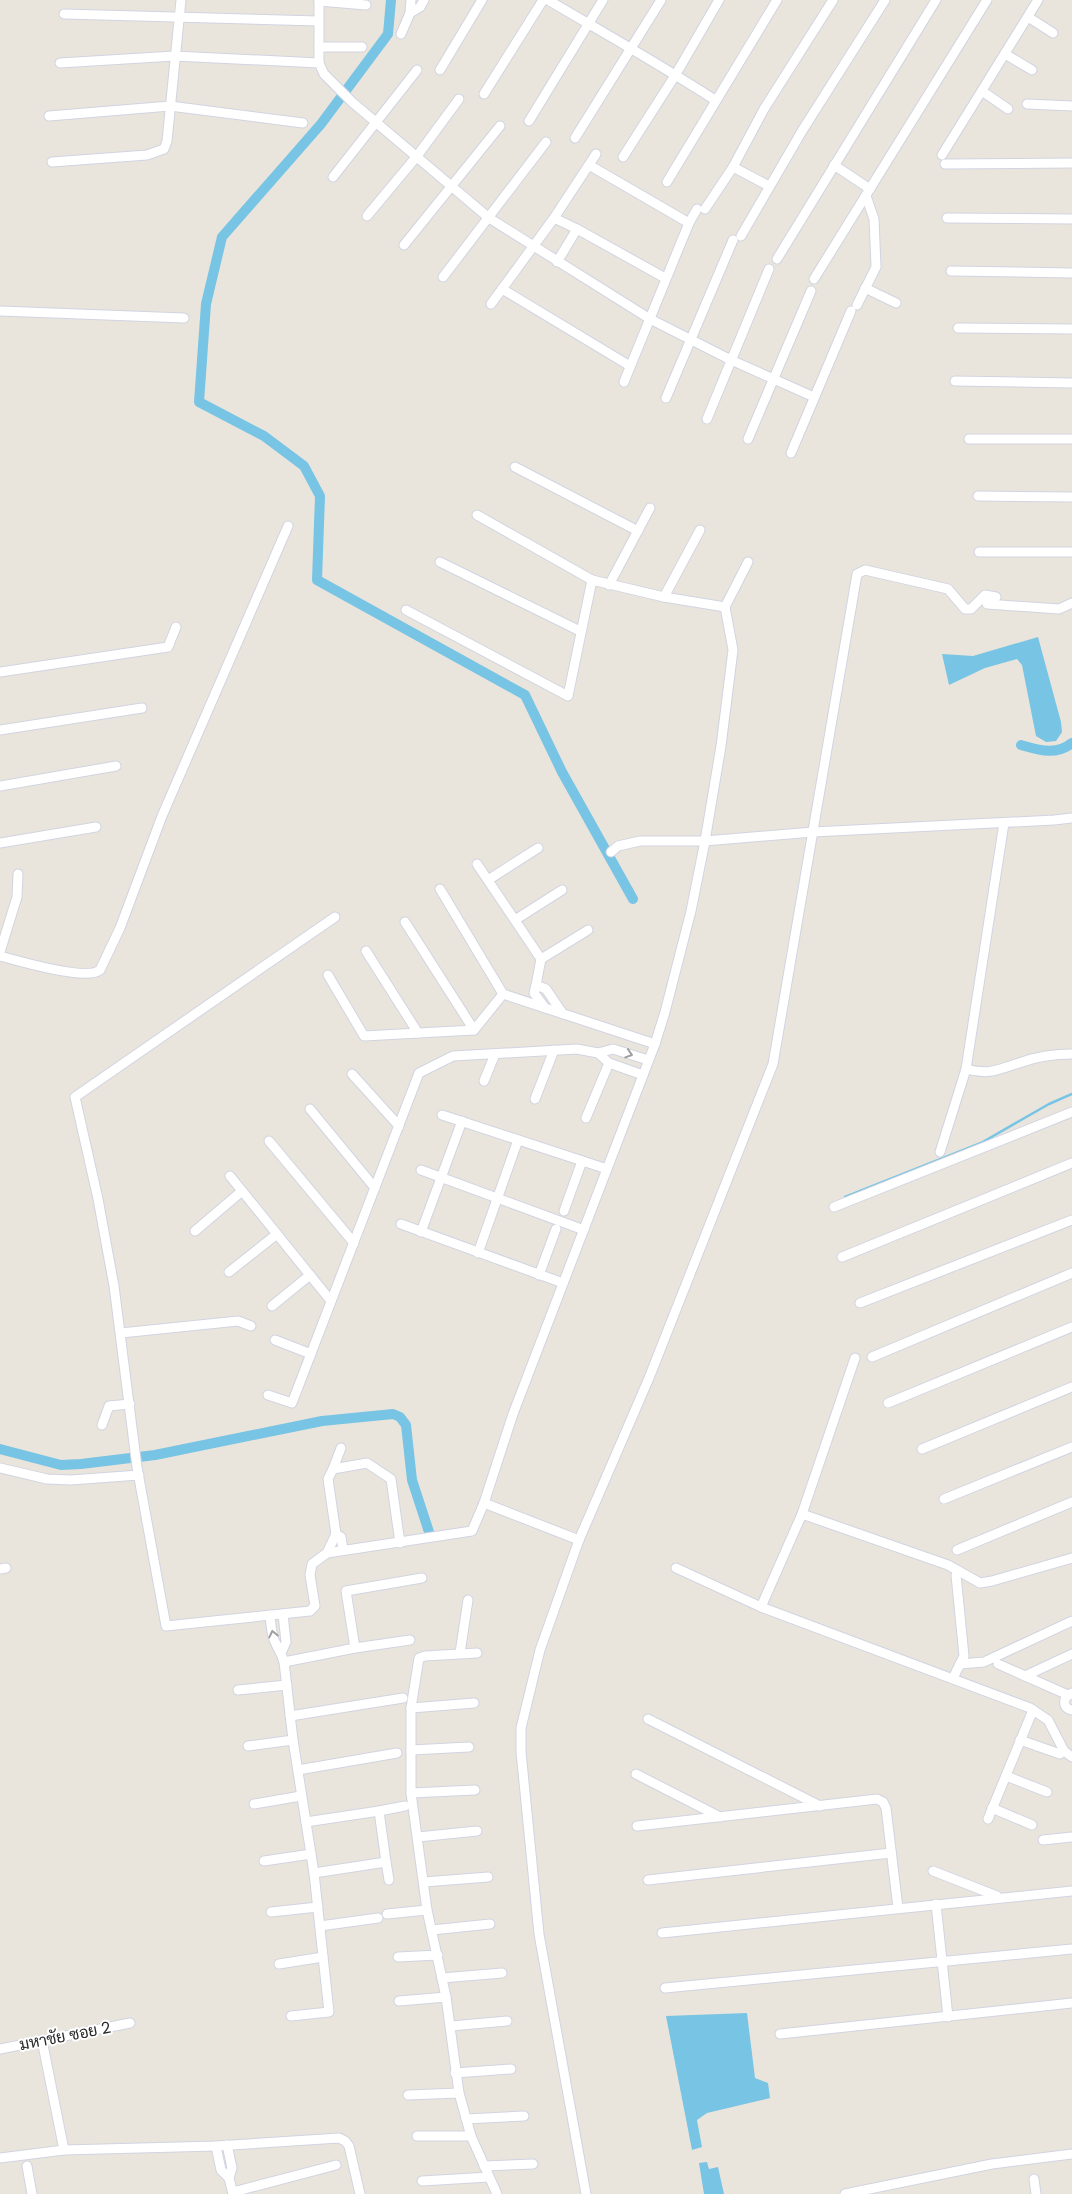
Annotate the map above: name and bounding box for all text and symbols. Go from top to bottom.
one-way arrow [625,1048,633,1058]
one-way arrow [268,1630,279,1639]
street label: มหาชัย ซอย 2 [17,2016,113,2056]

